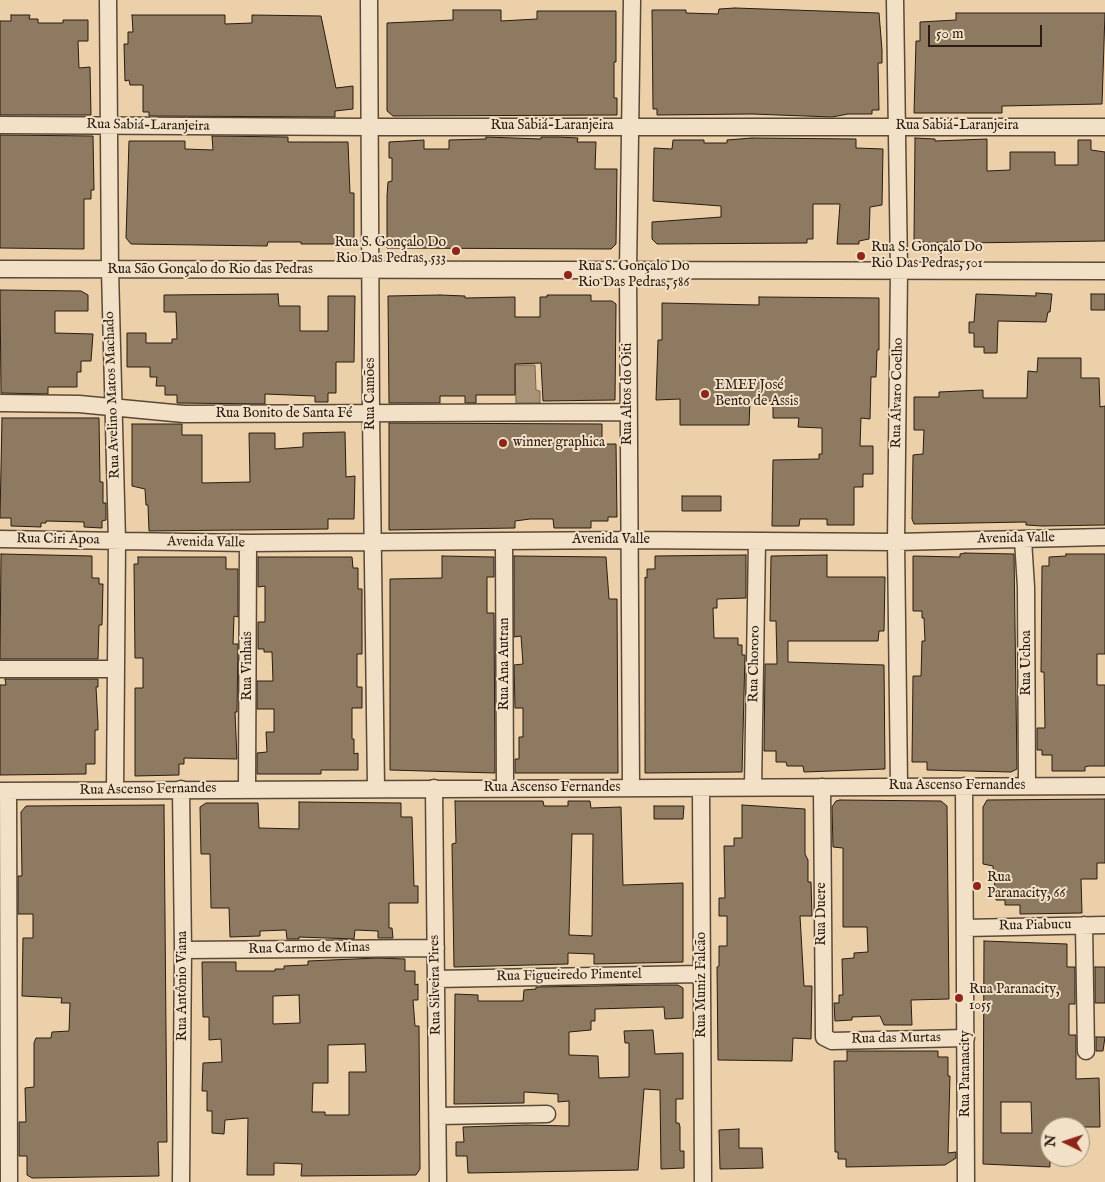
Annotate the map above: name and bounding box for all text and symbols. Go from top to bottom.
scale bar [930,15,1044,47]
text: 50 m [936,24,964,43]
street label: Rua Sabiá-Laranjeira [86,117,210,135]
street label: Rua Sabiá-Laranjeira [490,118,614,134]
street label: Rua Sabiá-Laranjeira [895,118,1019,134]
place label: Rua S. Gonçalo Do Rio Das Pedras, 533 [335,235,446,268]
place label: Rua S. Gonçalo Do Rio Das Pedras, 501 [871,240,983,272]
marker: Rua S. Gonçalo Do Rio Das Pedras, 533 [450,245,462,257]
marker: Rua S. Gonçalo Do Rio Das Pedras, 501 [855,250,867,262]
place label: Rua S. Gonçalo Do Rio Das Pedras, 586 [578,259,689,292]
street label: Rua São Gonçalo do Rio das Pedras [107,262,313,278]
marker: Rua S. Gonçalo Do Rio Das Pedras, 586 [562,269,574,281]
street label: Rua Avelino Matos Machado [102,311,124,479]
street label: Rua Álvaro Coelho [889,337,907,449]
street label: Rua Altos do Oiti [620,343,636,445]
street label: Rua Camões [363,358,379,430]
place label: EMEF José Bento de Assis [715,378,798,411]
marker: EMEF José Bento de Assis [699,388,711,400]
street label: Rua Bonito de Santa Fé [216,406,352,422]
place label: winner graphica [513,435,605,451]
marker: winner graphica [497,437,509,449]
street label: Avenida Valle [977,530,1055,548]
street label: Rua Ciri Apoa [16,531,100,549]
street label: Avenida Valle [572,532,650,548]
street label: Avenida Valle [167,534,245,552]
street label: Rua Ana Autran [497,617,513,711]
street label: Rua Chororo [746,625,764,703]
street label: Rua Uchoa [1019,630,1035,696]
street label: Rua Vinhais [240,631,256,701]
street label: Rua Ascenso Fernandes [889,778,1025,794]
street label: Rua Ascenso Fernandes [79,780,217,800]
street label: Rua Ascenso Fernandes [484,780,620,796]
place label: Rua Paranacity, 66 [987,870,1065,902]
marker: Rua Paranacity, 66 [971,880,983,892]
street label: Rua Duere [814,882,830,946]
street label: Rua Piabucu [998,917,1072,935]
street label: Rua Antônio Viana [175,931,191,1041]
street label: Rua Muniz Falcão [694,932,710,1038]
street label: Rua Silveira Pires [427,935,445,1035]
street label: Rua Carmo de Minas [248,940,370,958]
street label: Rua Figueiredo Pimentel [496,966,642,986]
place label: Rua Paranacity, 1055 [969,982,1059,1014]
marker: Rua Paranacity, 1055 [953,992,965,1004]
street label: Rua das Murtas [851,1030,941,1048]
street label: Rua Paranacity [958,1030,974,1118]
north arrow [1040,1117,1090,1167]
text: N [1042,1134,1060,1148]

